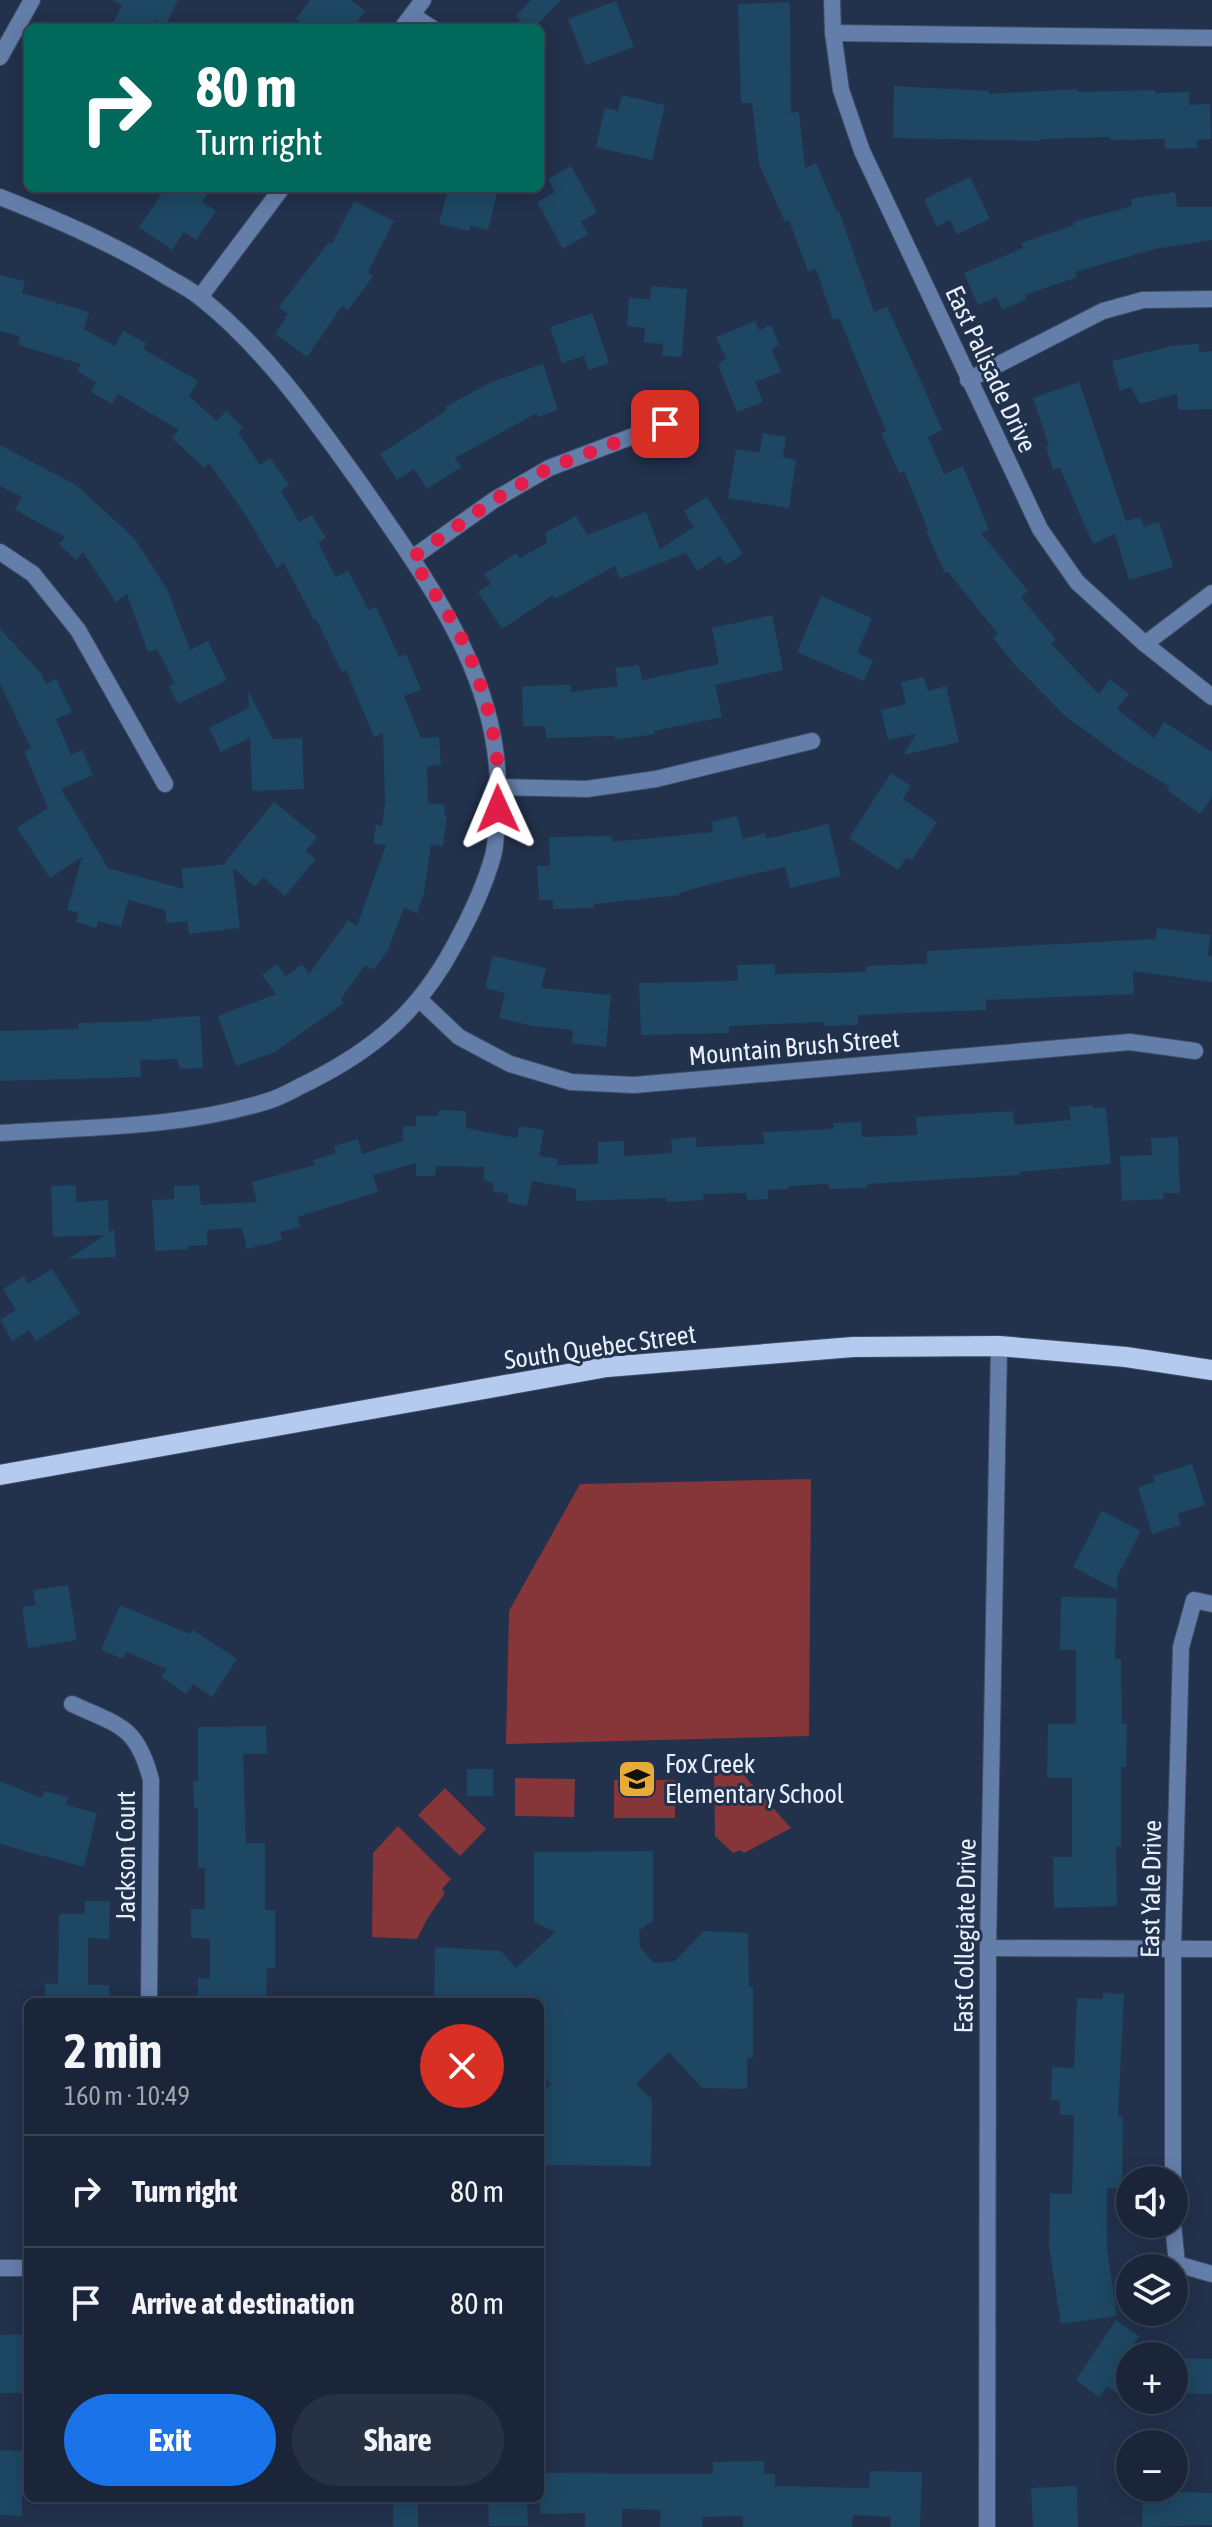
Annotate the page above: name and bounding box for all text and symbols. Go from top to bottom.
text: 80 m [196,55,297,119]
icon: right [64,56,168,160]
text: Turn right [196,121,323,163]
street label: East Palisade Drive [939,281,1043,457]
pin [631,390,699,458]
icon: arrive [643,402,687,446]
position arrow [456,767,540,851]
street label: Mountain Brush Street [687,1023,901,1071]
street label: South Quebec Street [502,1319,698,1375]
place label: Fox Creek Elementary School [665,1749,844,1809]
school or university icon: Fox Creek Elementary School [616,1758,658,1800]
street label: Jackson Court [111,1791,141,1921]
street label: East Yale Drive [1135,1820,1167,1958]
street label: East Collegiate Drive [948,1838,982,2034]
text: 2 min [64,2023,162,2078]
button: close [420,2024,504,2108]
text: 160 m · 10:49 [64,2081,190,2111]
map controls [1116,2166,1188,2502]
button: sound [1116,2166,1188,2238]
icon: right [64,2169,108,2213]
text: Turn right [132,2174,238,2208]
text: 80 m [450,2174,504,2208]
button: layers [1116,2254,1188,2326]
icon: arrive [64,2281,108,2325]
text: Arrive at destination [132,2286,354,2320]
text: 80 m [450,2286,504,2320]
button: + [1116,2342,1188,2414]
button: Exit [64,2394,276,2486]
button: Share [292,2394,504,2486]
button: − [1116,2430,1188,2502]

